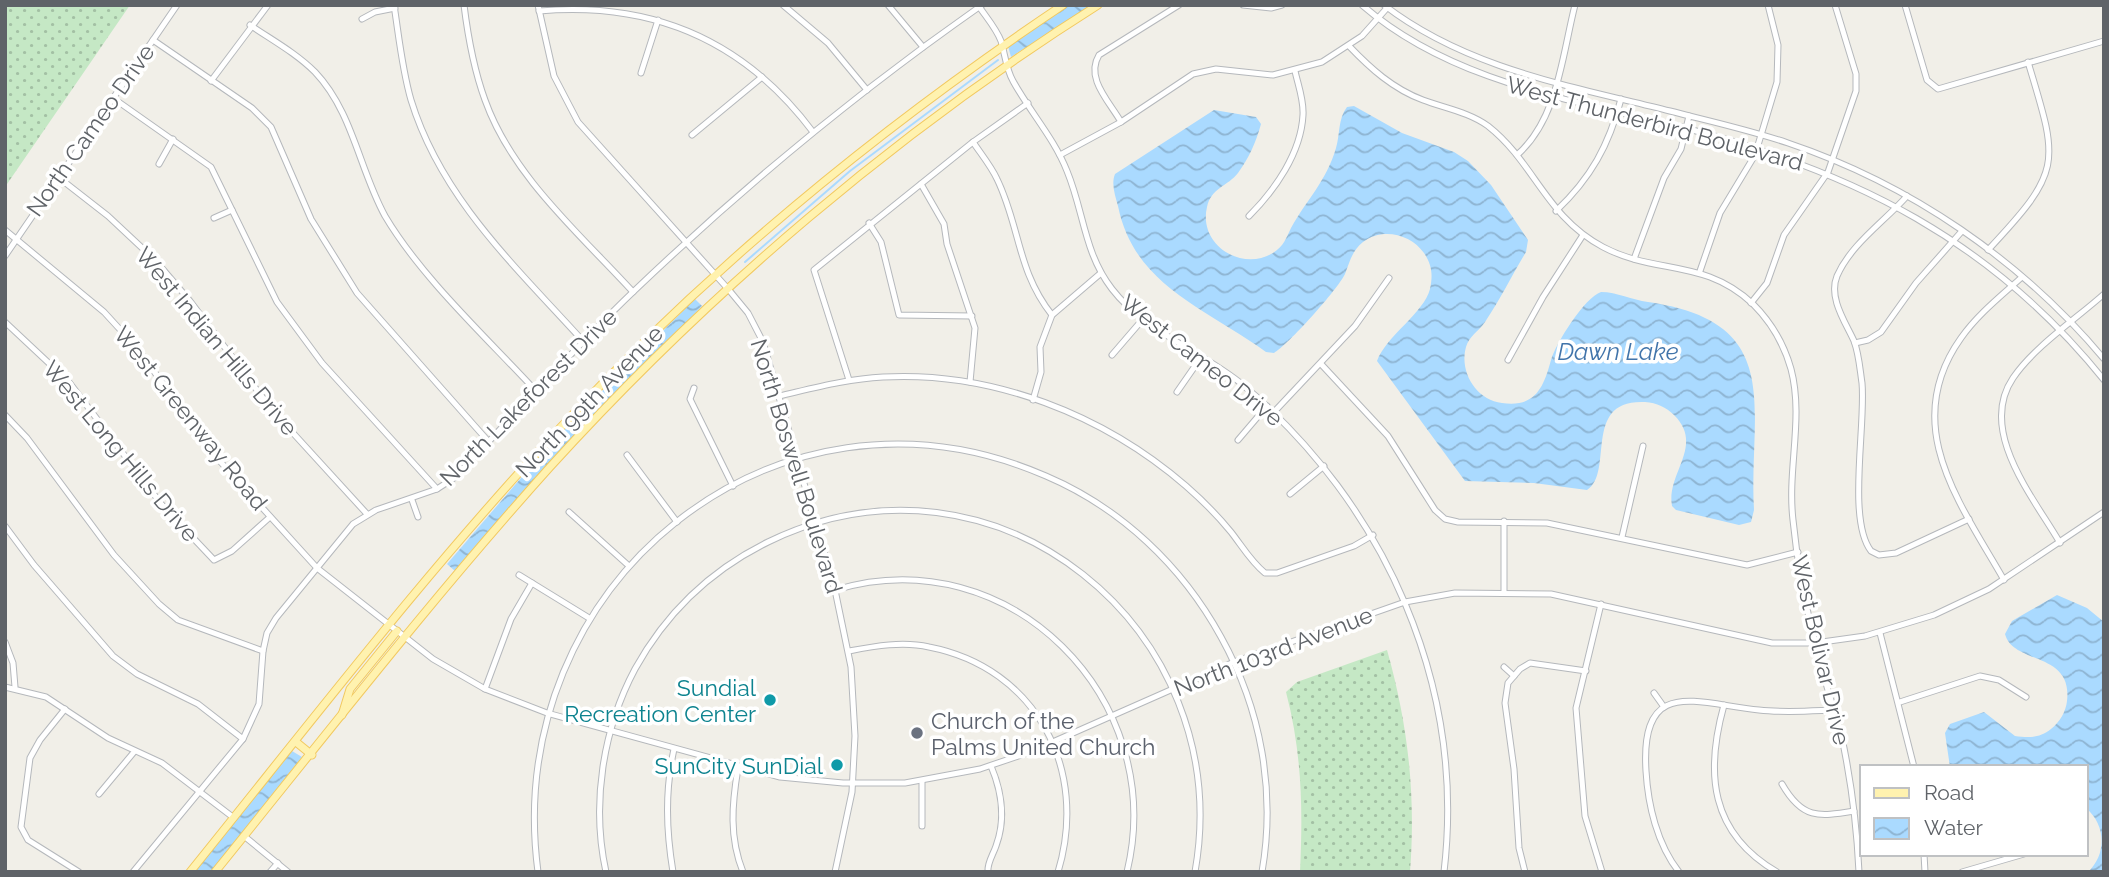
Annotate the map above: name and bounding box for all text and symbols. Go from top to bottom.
street label: North Cameo Drive [21,39,159,221]
street label: West Thunderbird Boulevard [1504,70,1806,176]
street label: West Indian Hills Drive [130,241,304,441]
street label: West Cameo Drive [1116,288,1288,432]
street label: North Lakeforest Drive [434,303,622,491]
street label: North 99th Avenue [510,320,668,482]
street label: West Greenway Road [109,321,273,515]
street label: North Boswell Boulevard [745,336,849,596]
water label: Dawn Lake [1557,337,1679,366]
street label: West Long Hills Drive [38,355,204,547]
street label: West Bolivar Drive [1786,553,1856,747]
street label: North 103rd Avenue [1170,601,1376,701]
place label: Sundial Recreation Center [564,674,757,727]
marker: Sundial Recreation Center [762,692,778,708]
place label: Church of the Palms United Church [931,707,1156,760]
marker: Church of the Palms United Church [909,725,925,741]
place label: SunCity SunDial [655,752,824,779]
marker: SunCity SunDial [829,757,845,773]
legend [1860,765,2088,856]
text: Road [1924,780,1974,805]
text: Water [1924,815,1983,840]

